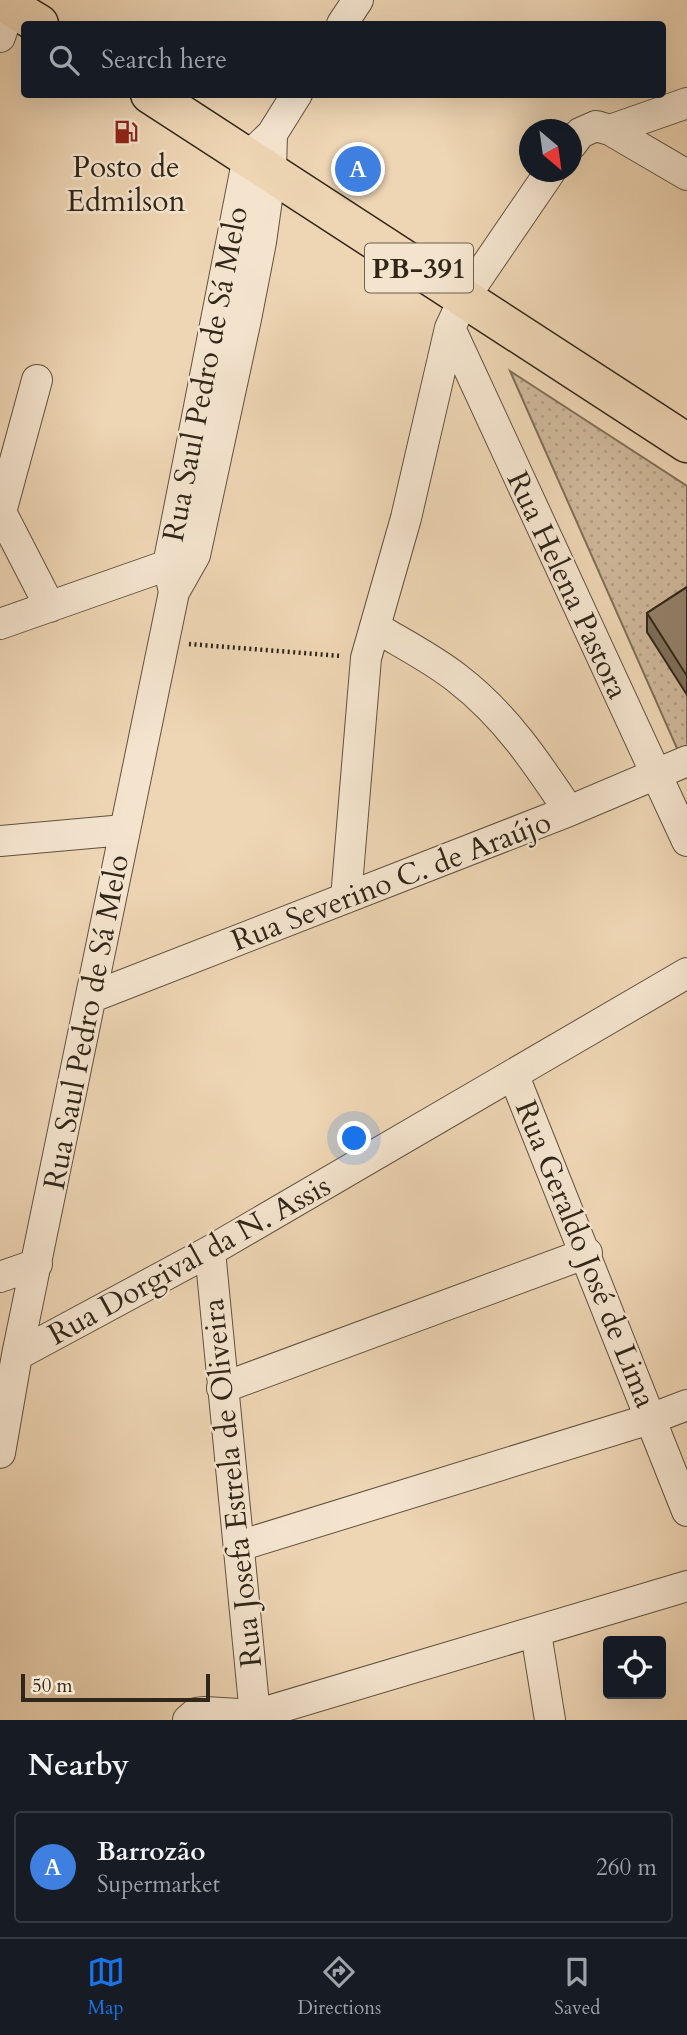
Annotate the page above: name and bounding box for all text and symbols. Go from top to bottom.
search box [21,21,666,98]
icon: search [45,41,83,79]
text: Search here [101,42,227,77]
fuel station icon: Posto de Edmilson [112,118,140,146]
north arrow [519,119,582,182]
pin: A [335,143,381,195]
place label: Posto de Edmilson [66,147,186,222]
street label: Rua Saul Pedro de Sá Melo [153,203,258,545]
road number: PB-391 [365,244,473,292]
street label: Rua Helena Pastora [497,465,638,706]
street label: Rua Severino C. de Araújo [226,802,557,961]
street label: Rua Saul Pedro de Sá Melo [34,851,139,1193]
street label: Rua Geraldo José de Lima [505,1094,666,1414]
your location [337,1121,371,1155]
street label: Rua Dorgival da N. Assis [41,1166,338,1355]
street label: Rua Josefa Estrela de Oliveira [193,1297,272,1669]
map controls [603,1636,666,1699]
button: locate [603,1636,666,1699]
scale bar [21,1671,210,1703]
text: 50 m [32,1673,73,1699]
text: Nearby [28,1745,129,1786]
text: Barrozão [97,1834,205,1869]
text: A [44,1852,62,1883]
text: 260 m [596,1852,657,1883]
text: Supermarket [97,1869,220,1900]
tab: Map [87,1953,125,2021]
tab: Directions [298,1953,381,2021]
tab: Saved [554,1953,600,2021]

